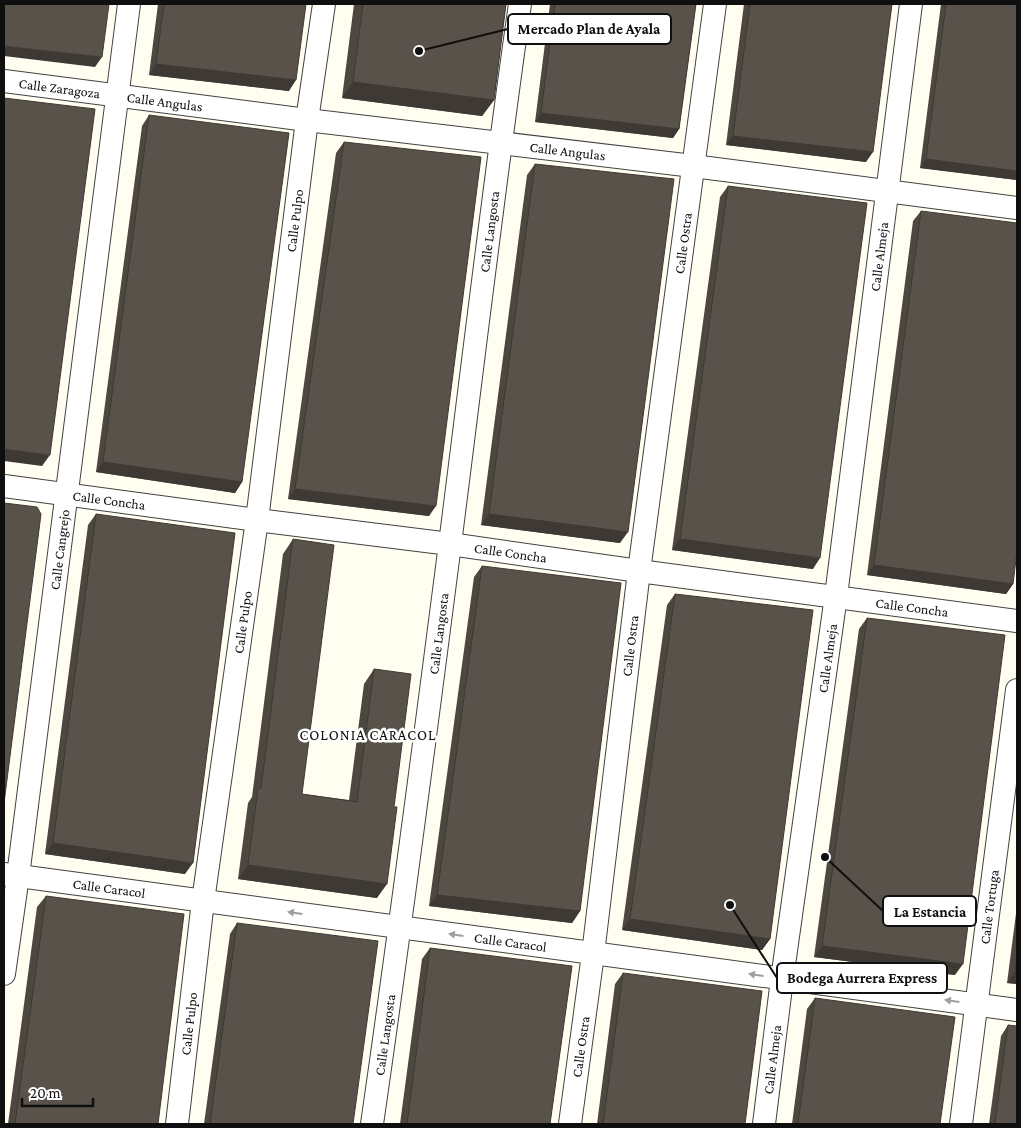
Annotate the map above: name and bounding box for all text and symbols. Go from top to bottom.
callout: Mercado Plan de Ayala [508,14,671,44]
text: Mercado Plan de Ayala [518,21,661,37]
street label: Calle Zaragoza [18,75,102,101]
street label: Calle Angulas [126,89,204,114]
street label: Calle Angulas [529,139,606,164]
street label: Calle Pulpo [283,188,306,253]
street label: Calle Langosta [476,189,502,273]
street label: Calle Ostra [671,211,695,275]
street label: Calle Almeja [867,220,892,292]
street label: Calle Concha [72,487,147,513]
street label: Calle Cangrejo [46,508,73,591]
street label: Calle Concha [473,540,549,566]
street label: Calle Pulpo [230,590,255,655]
street label: Calle Langosta [425,591,452,675]
street label: Calle Concha [875,594,950,620]
street label: Calle Ostra [618,614,642,677]
street label: Calle Almeja [814,622,840,694]
district label: COLONIA CARACOL [300,727,436,743]
street label: Calle Tortuga [976,868,1002,945]
street label: Calle Caracol [72,875,147,901]
callout: La Estancia [883,896,976,926]
text: La Estancia [894,904,967,920]
one-way arrow [287,909,303,917]
street label: Calle Caracol [473,929,548,955]
one-way arrow [448,931,464,939]
callout: Bodega Aurrera Express [777,963,947,993]
text: Bodega Aurrera Express [787,970,937,986]
one-way arrow [748,971,764,979]
street label: Calle Pulpo [177,991,200,1056]
street label: Calle Langosta [371,993,398,1077]
one-way arrow [943,997,959,1005]
street label: Calle Ostra [568,1015,593,1078]
street label: Calle Almeja [760,1023,784,1095]
scale bar [22,1076,94,1108]
text: 20 m [30,1085,61,1101]

